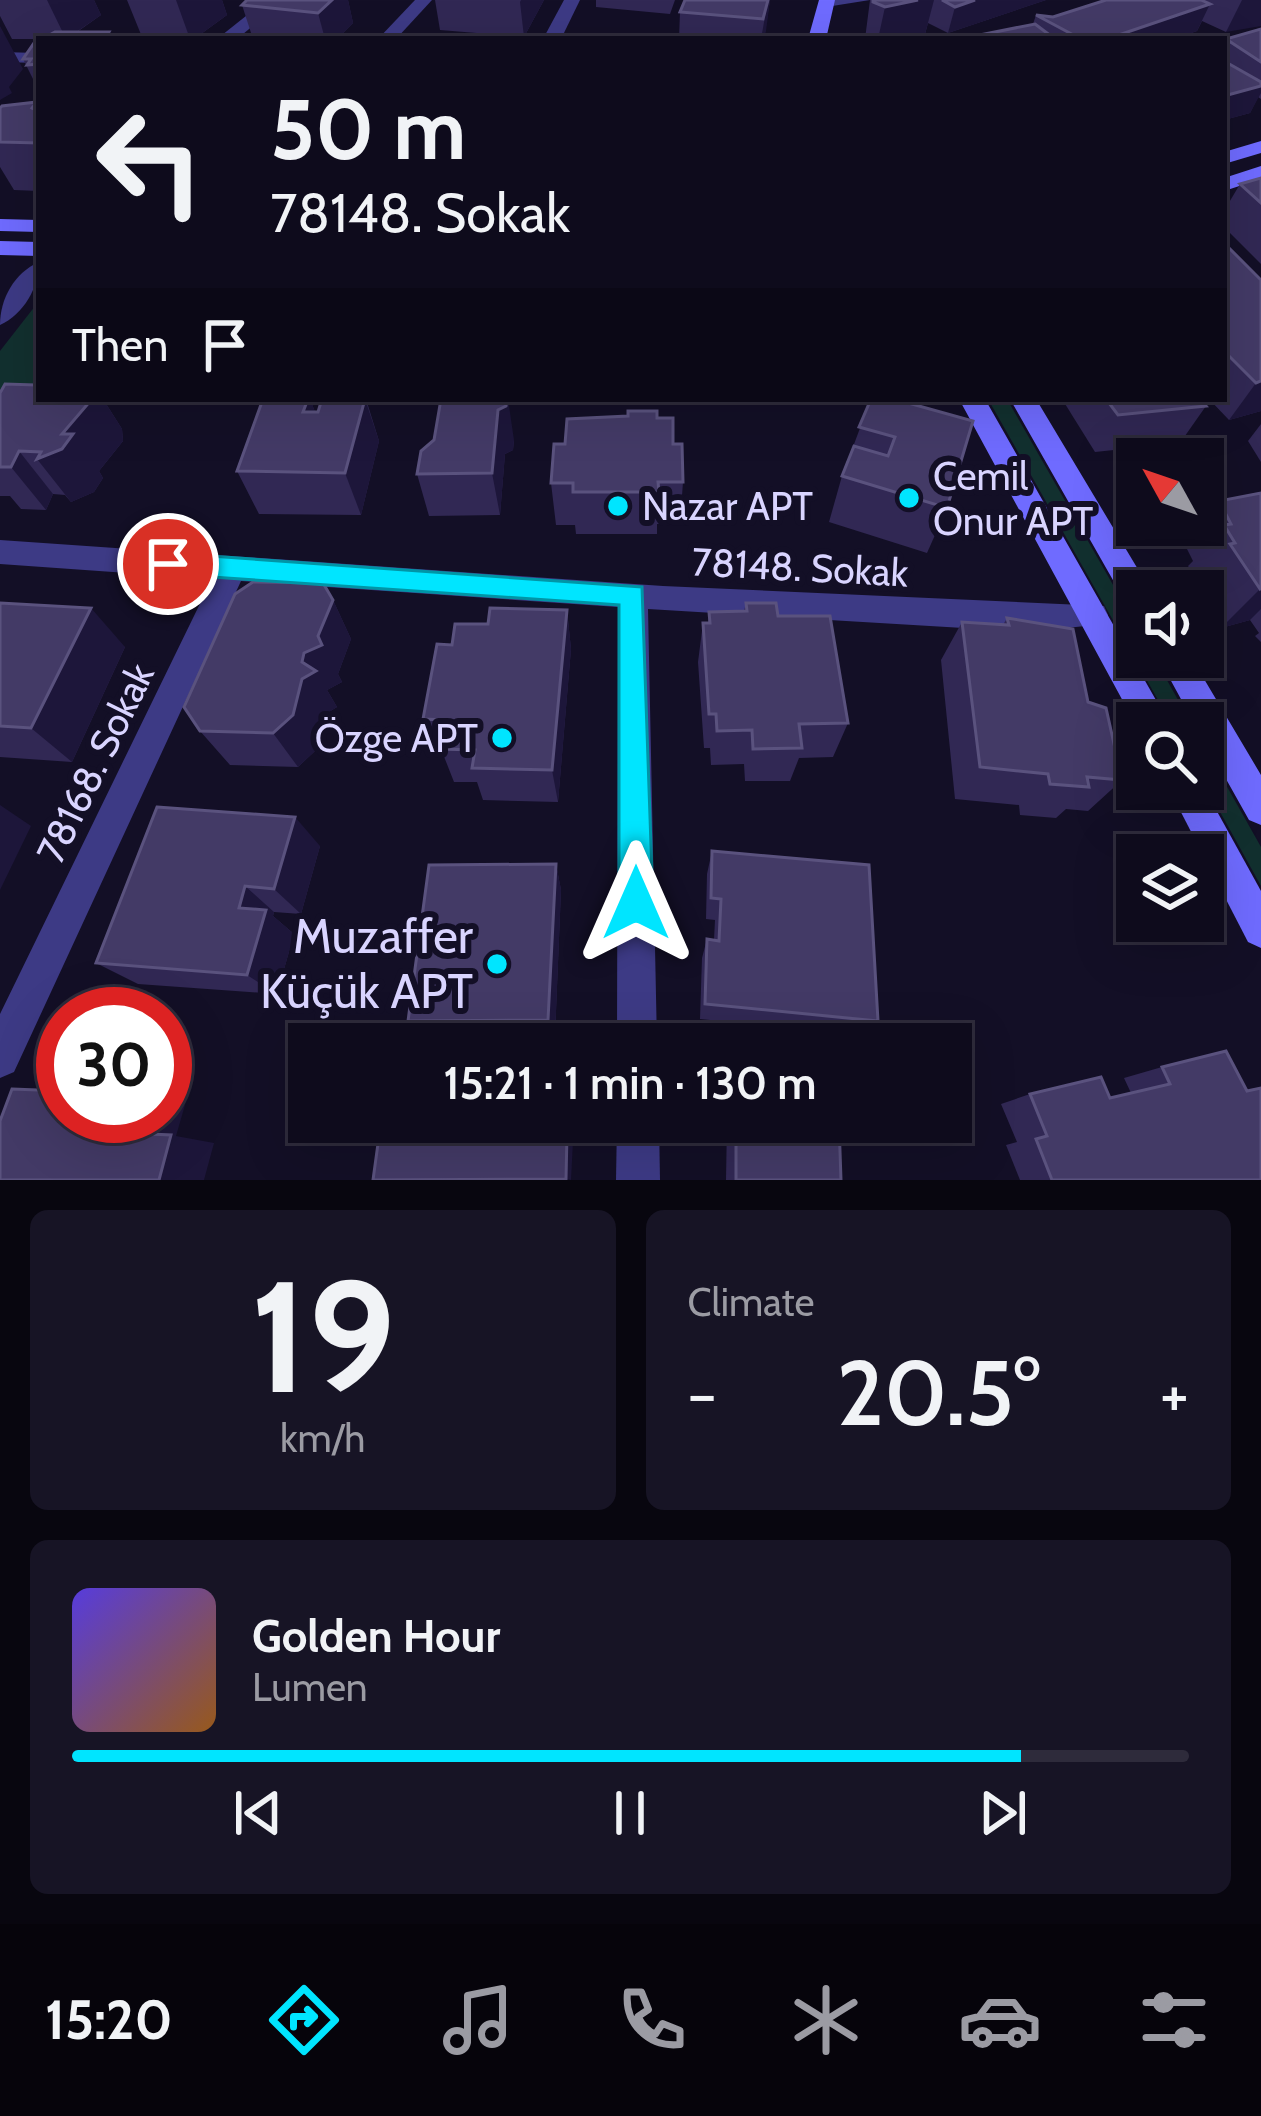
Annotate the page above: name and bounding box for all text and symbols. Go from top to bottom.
text: 50 m [270,78,466,180]
icon: left [72,84,228,240]
text: 78148. Sokak [270,180,570,246]
icon: arrive [192,312,258,378]
text: Then [72,318,168,372]
north arrow [1116,438,1224,546]
map controls [1116,438,1224,942]
place label: Cemil Onur APT [933,452,1093,545]
place label: Nazar APT [642,482,813,530]
marker: Cemil Onur APT [896,485,922,511]
marker: Nazar APT [605,493,631,519]
pin [117,513,219,615]
icon: arrive [135,531,201,597]
street label: 78148. Sokak [691,537,910,597]
button: sound [1116,570,1224,678]
street label: 78168. Sokak [26,655,164,871]
button: search [1116,702,1224,810]
place label: Özge APT [315,714,478,762]
marker: Özge APT [489,725,515,751]
button: layers [1116,834,1224,942]
position arrow [573,840,699,966]
place label: Muzaffer Küçük APT [260,907,474,1020]
marker: Muzaffer Küçük APT [484,951,510,977]
speed limit sign: 30 [36,987,192,1143]
text: 15:21 · 1 min · 130 m [444,1056,816,1110]
text: 19 [250,1241,395,1431]
text: Climate [688,1278,814,1326]
text: 20.5° [836,1338,1040,1448]
text: − [688,1353,717,1434]
text: + [1160,1353,1189,1434]
text: km/h [280,1414,365,1462]
text: Golden Hour [252,1609,500,1663]
text: Lumen [252,1663,368,1711]
icon: previous [225,1780,291,1846]
icon: pause [597,1780,663,1846]
icon: next [970,1780,1036,1846]
icon: directions [262,1978,346,2062]
icon: music [436,1978,520,2062]
icon: phone [610,1978,694,2062]
icon: climate [784,1978,868,2062]
icon: car [958,1978,1042,2062]
icon: filters [1132,1978,1216,2062]
text: 15:20 [45,1987,173,2053]

